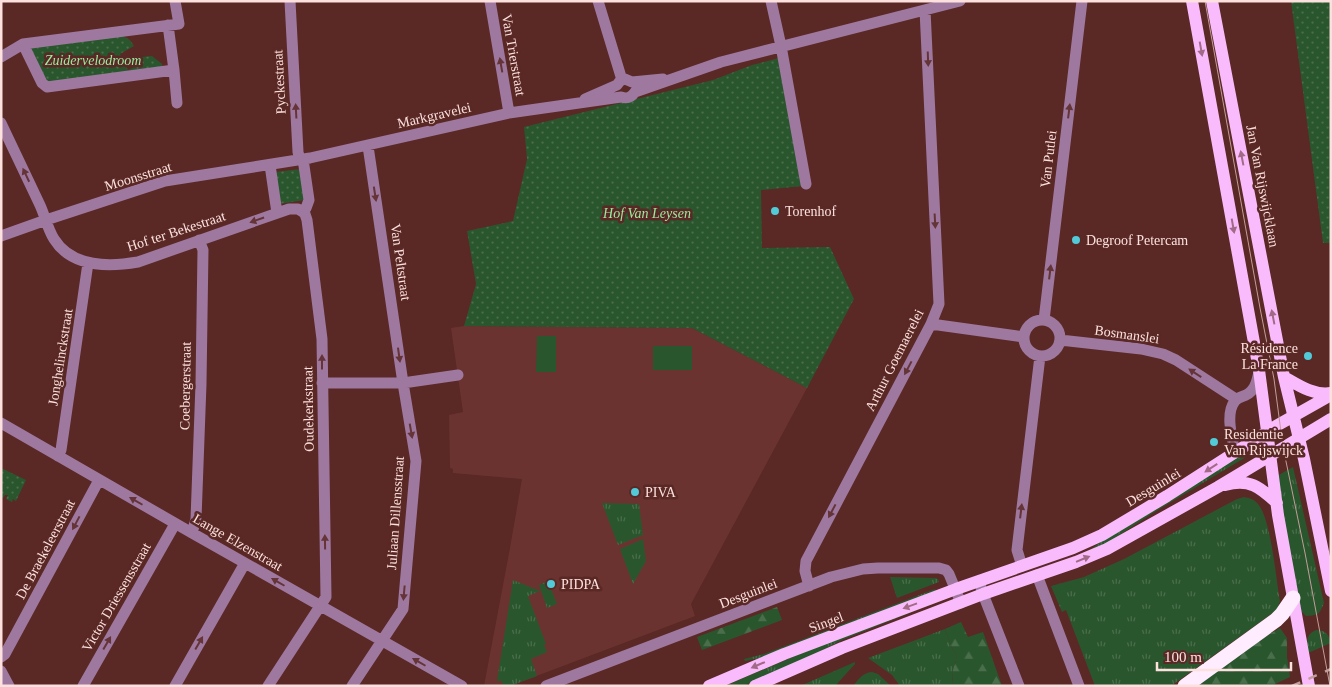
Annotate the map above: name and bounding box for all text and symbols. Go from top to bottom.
street label: Van Trierstraat [499,13,528,97]
one-way arrow [1198,42,1206,58]
street label: Pyckestraat [270,49,289,115]
one-way arrow [924,51,932,67]
park label: Zuidervelodroom [45,53,141,68]
one-way arrow [496,57,504,73]
street label: Markgravelei [396,100,473,131]
one-way arrow [1065,102,1073,118]
one-way arrow [291,103,299,119]
street label: Jan Van Rijswijcklaan [1243,124,1282,248]
street label: Van Putlei [1038,129,1059,189]
one-way arrow [1238,149,1246,165]
street label: Moonsstraat [103,159,174,194]
one-way arrow [22,168,30,182]
one-way arrow [372,186,380,202]
place label: Torenhof [785,204,836,219]
marker: Torenhof [769,205,781,217]
park label: Hof Van Leysen [602,206,691,221]
street label: Hof ter Bekestraat [125,208,227,254]
one-way arrow [931,213,939,229]
one-way arrow [249,216,264,224]
one-way arrow [1230,219,1238,235]
street label: Van Peltstraat [388,223,413,302]
place label: Degroof Petercam [1086,233,1188,248]
marker: Degroof Petercam [1070,234,1082,246]
one-way arrow [1046,264,1054,280]
street label: Jonghelinckstraat [45,307,76,407]
street label: Arthur Goemaerelei [862,307,927,414]
one-way arrow [1268,309,1276,325]
street label: Bosmanslei [1094,323,1160,346]
place label: Résidence La France [1240,341,1298,372]
street label: Coebergerstraat [177,342,194,430]
one-way arrow [395,347,403,363]
marker: Résidence La France [1302,350,1314,362]
one-way arrow [318,353,326,369]
one-way arrow [904,360,912,375]
street label: Oudekerkstraat [300,366,317,452]
one-way arrow [1189,368,1202,378]
one-way arrow [408,424,416,440]
place label: Residentie Van Rijswijck [1224,427,1303,458]
marker: Residentie Van Rijswijck [1208,436,1220,448]
street label: Juliaan Dillensstraat [384,456,407,570]
one-way arrow [1204,463,1218,473]
street label: Desguinlei [1123,465,1183,509]
place label: PIVA [645,485,677,500]
marker: PIVA [629,486,641,498]
street label: De Braekeleerstraat [13,497,78,602]
one-way arrow [130,497,143,506]
one-way arrow [1017,503,1025,519]
one-way arrow [828,504,836,518]
street label: Lange Elzenstraat [190,511,285,574]
one-way arrow [72,516,80,530]
one-way arrow [321,533,329,549]
street label: Victor Driessensstraat [79,540,154,654]
one-way arrow [1076,555,1091,563]
street label: Desguinlei [717,576,779,611]
place label: PIDPA [561,577,601,592]
one-way arrow [270,578,285,586]
marker: PIDPA [545,578,557,590]
one-way arrow [400,585,408,601]
one-way arrow [902,602,917,610]
street label: Singel [807,609,846,636]
one-way arrow [195,636,203,651]
one-way arrow [102,637,111,650]
scale bar [1157,640,1291,672]
text: 100 m [1164,649,1202,665]
one-way arrow [413,657,426,666]
one-way arrow [751,661,765,669]

